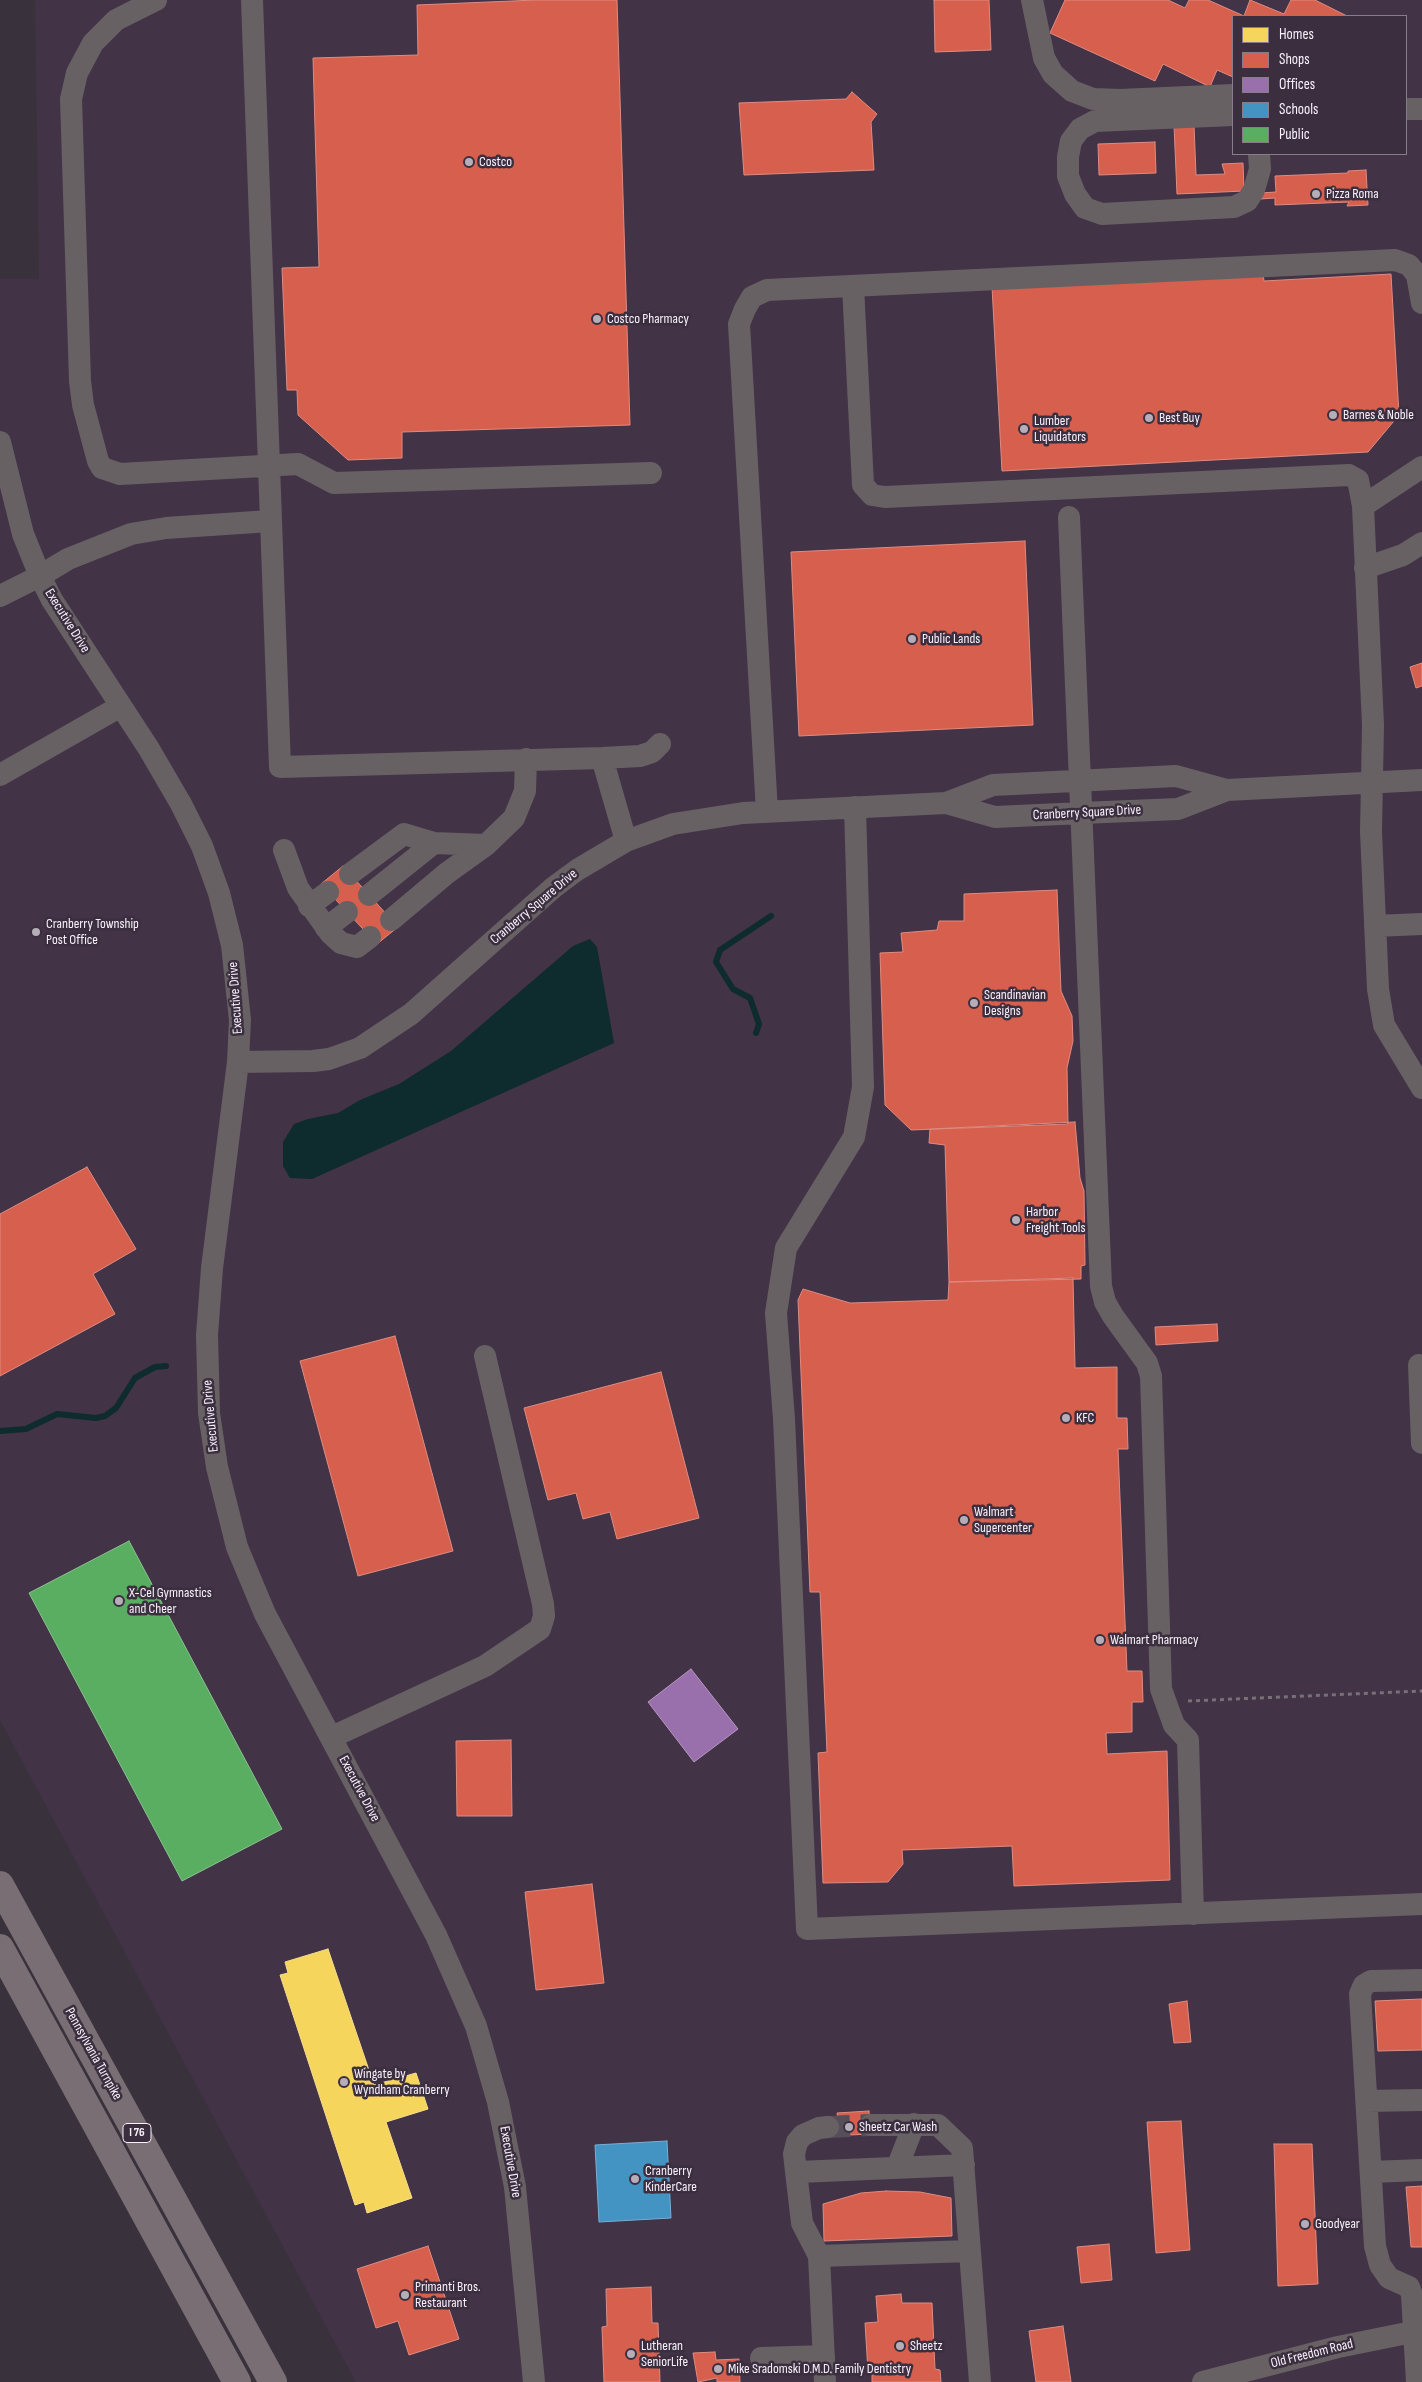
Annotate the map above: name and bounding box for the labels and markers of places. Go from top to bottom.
place label: Costco [479,154,512,170]
marker: Costco [463,156,475,168]
place label: Pizza Roma [1326,186,1379,202]
marker: Pizza Roma [1310,188,1322,200]
place label: Costco Pharmacy [607,311,689,327]
marker: Costco Pharmacy [591,313,603,325]
place label: Barnes & Noble [1343,407,1414,423]
marker: Barnes & Noble [1327,409,1339,421]
place label: Best Buy [1159,410,1200,426]
marker: Best Buy [1143,412,1155,424]
place label: Lumber Liquidators [1034,413,1086,446]
marker: Lumber Liquidators [1018,423,1030,435]
place label: Public Lands [922,631,980,647]
marker: Public Lands [906,633,918,645]
place label: Cranberry Township Post Office [46,916,139,949]
marker: Cranberry Township Post Office [30,926,42,938]
place label: Scandinavian Designs [984,987,1046,1020]
marker: Scandinavian Designs [968,997,980,1009]
place label: Harbor Freight Tools [1026,1204,1085,1236]
marker: Harbor Freight Tools [1010,1214,1022,1226]
place label: KFC [1076,1410,1094,1426]
marker: KFC [1060,1412,1072,1424]
place label: Walmart Supercenter [974,1504,1032,1536]
marker: Walmart Supercenter [958,1514,970,1526]
place label: X-Cel Gymnastics and Cheer [129,1585,212,1618]
marker: X-Cel Gymnastics and Cheer [113,1595,125,1607]
place label: Walmart Pharmacy [1110,1632,1198,1648]
marker: Walmart Pharmacy [1094,1634,1106,1646]
place label: Wingate by Wyndham Cranberry [354,2066,450,2098]
marker: Wingate by Wyndham Cranberry [338,2076,350,2088]
place label: Sheetz Car Wash [859,2119,937,2135]
marker: Sheetz Car Wash [843,2121,855,2133]
place label: Cranberry KinderCare [645,2163,697,2196]
marker: Cranberry KinderCare [629,2173,641,2185]
place label: Goodyear [1315,2216,1360,2232]
marker: Goodyear [1299,2218,1311,2230]
place label: Primanti Bros. Restaurant [415,2279,481,2312]
marker: Primanti Bros. Restaurant [399,2289,411,2301]
place label: Lutheran SeniorLife [641,2338,688,2370]
place label: Sheetz [910,2338,943,2354]
marker: Sheetz [894,2340,906,2352]
marker: Lutheran SeniorLife [625,2348,637,2360]
place label: Mike Sradomski D.M.D. Family Dentistry [728,2361,911,2377]
marker: Mike Sradomski D.M.D. Family Dentistry [712,2363,724,2375]

